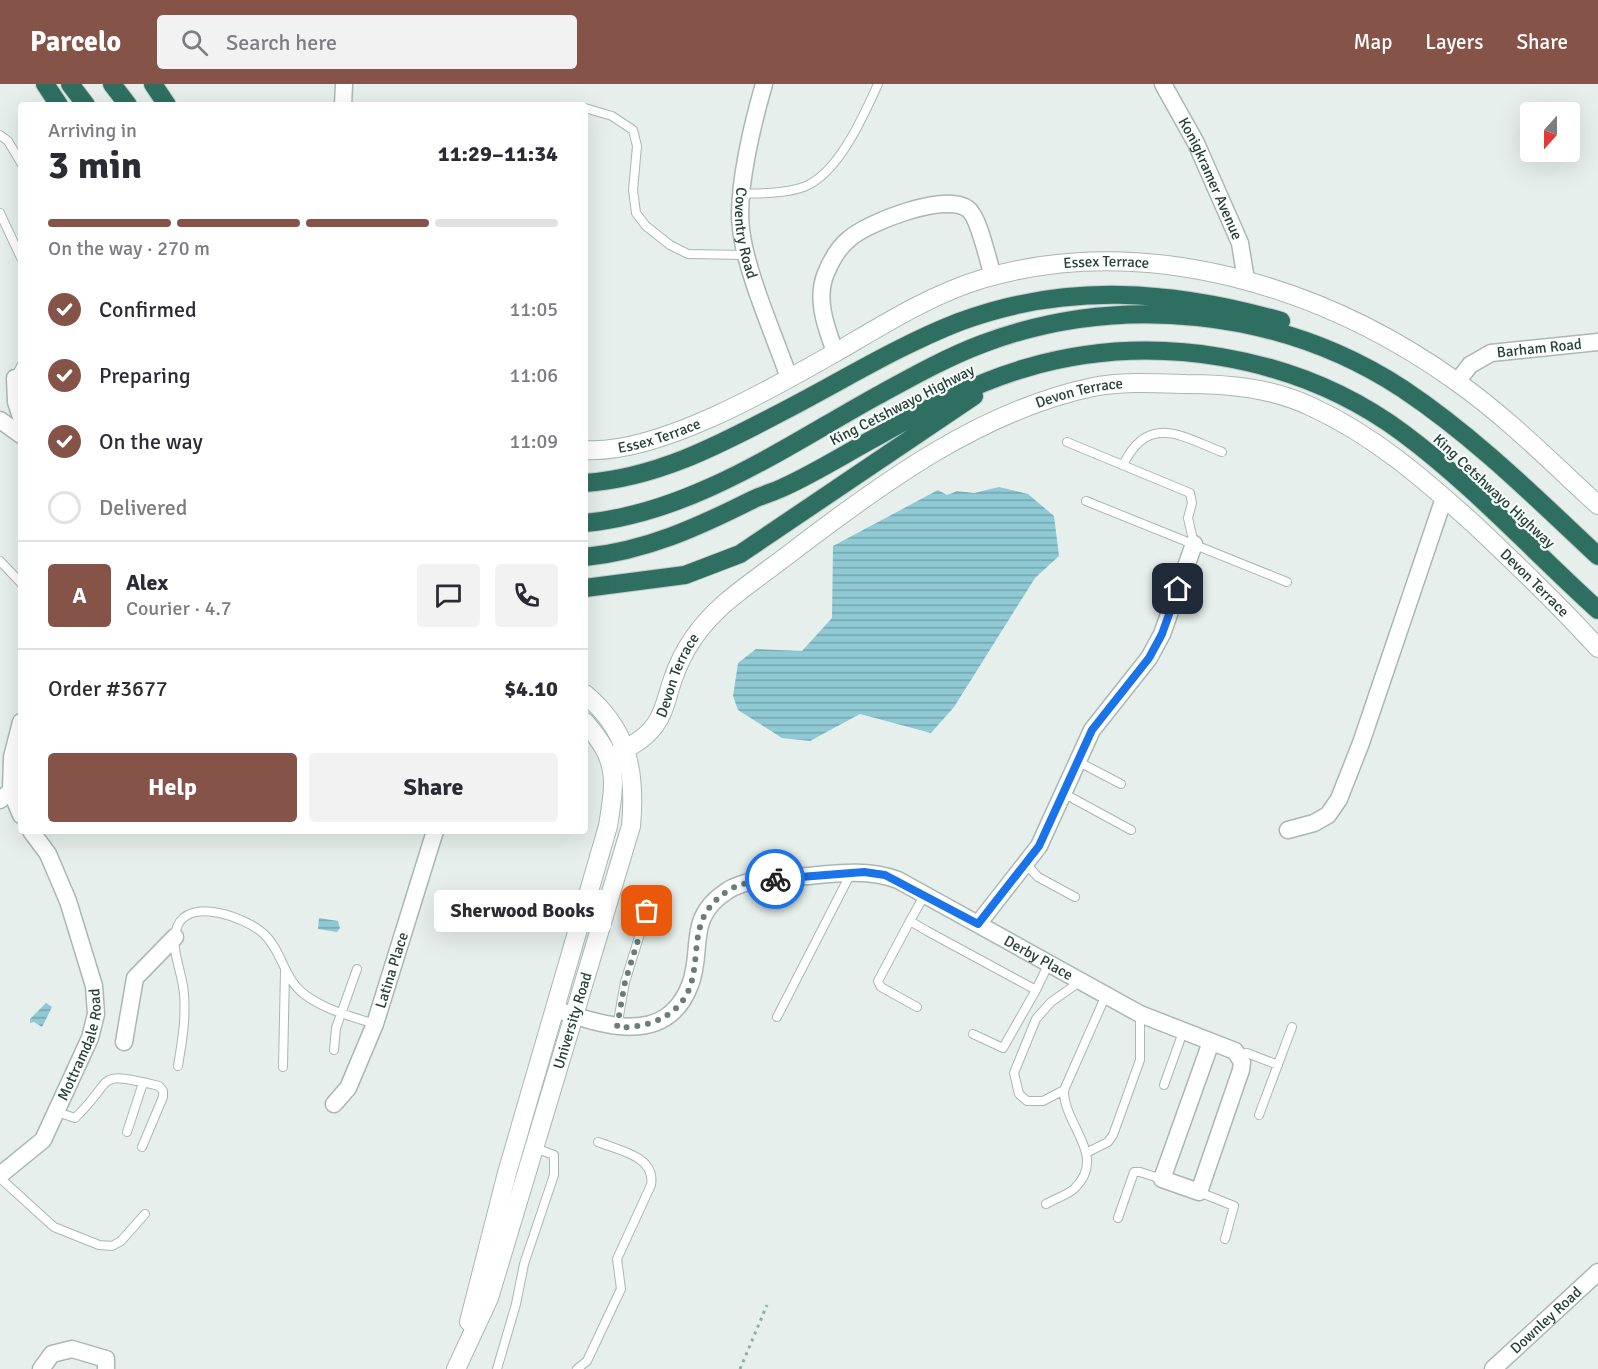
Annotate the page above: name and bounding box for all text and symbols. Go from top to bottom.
search box [157,15,577,69]
text: Parcelo [30,25,121,59]
icon: search [178,26,211,59]
text: Search here [226,29,337,56]
text: Map [1354,29,1392,55]
text: Layers [1425,29,1483,55]
text: Share [1516,29,1568,55]
north arrow [1520,102,1580,162]
map controls [1520,102,1580,162]
street label: Konigkramer Avenue [1175,114,1246,242]
text: Arriving in [48,118,137,143]
text: 11:29–11:34 [438,140,558,167]
text: 3 min [48,141,142,189]
street label: Coventry Road [731,186,761,281]
text: On the way · 270 m [48,236,210,261]
street label: Essex Terrace [1063,252,1150,272]
icon: check [48,293,81,326]
text: Confirmed [99,296,197,323]
text: 11:05 [509,297,558,322]
street label: Barham Road [1496,335,1583,361]
icon: check [48,359,81,392]
street label: King Cetshwayo Highway [827,361,977,449]
text: Preparing [99,362,191,389]
text: 11:06 [509,363,558,388]
street label: Devon Terrace [1033,374,1124,412]
street label: Essex Terrace [616,414,703,457]
icon: check [48,425,81,458]
text: On the way [99,428,203,455]
text: 11:09 [509,429,558,454]
street label: King Cetshwayo Highway [1429,430,1559,552]
text: Delivered [99,494,187,521]
street label: Devon Terrace [1496,545,1573,621]
pin [1152,563,1203,614]
button: chat [417,564,480,627]
button: phone [495,564,558,627]
text: Alex [126,569,168,596]
icon: home [1161,572,1194,605]
text: A [72,582,87,609]
text: Courier · 4.7 [126,596,232,621]
street label: Devon Terrace [652,630,703,720]
text: Order #3677 [48,675,168,702]
text: $4.10 [504,675,558,702]
button: Help [48,753,297,822]
button: Share [309,753,558,822]
courier [745,849,805,909]
icon: bike [759,863,792,896]
pin [621,885,672,936]
callout: Sherwood Books [434,890,611,932]
icon: bag [630,894,663,927]
text: Sherwood Books [451,898,594,923]
street label: Latina Place [371,930,412,1011]
street label: Derby Place [1001,932,1076,984]
street label: University Road [549,970,596,1071]
street label: Mottramdale Road [53,988,105,1103]
street label: Downley Road [1507,1283,1585,1357]

